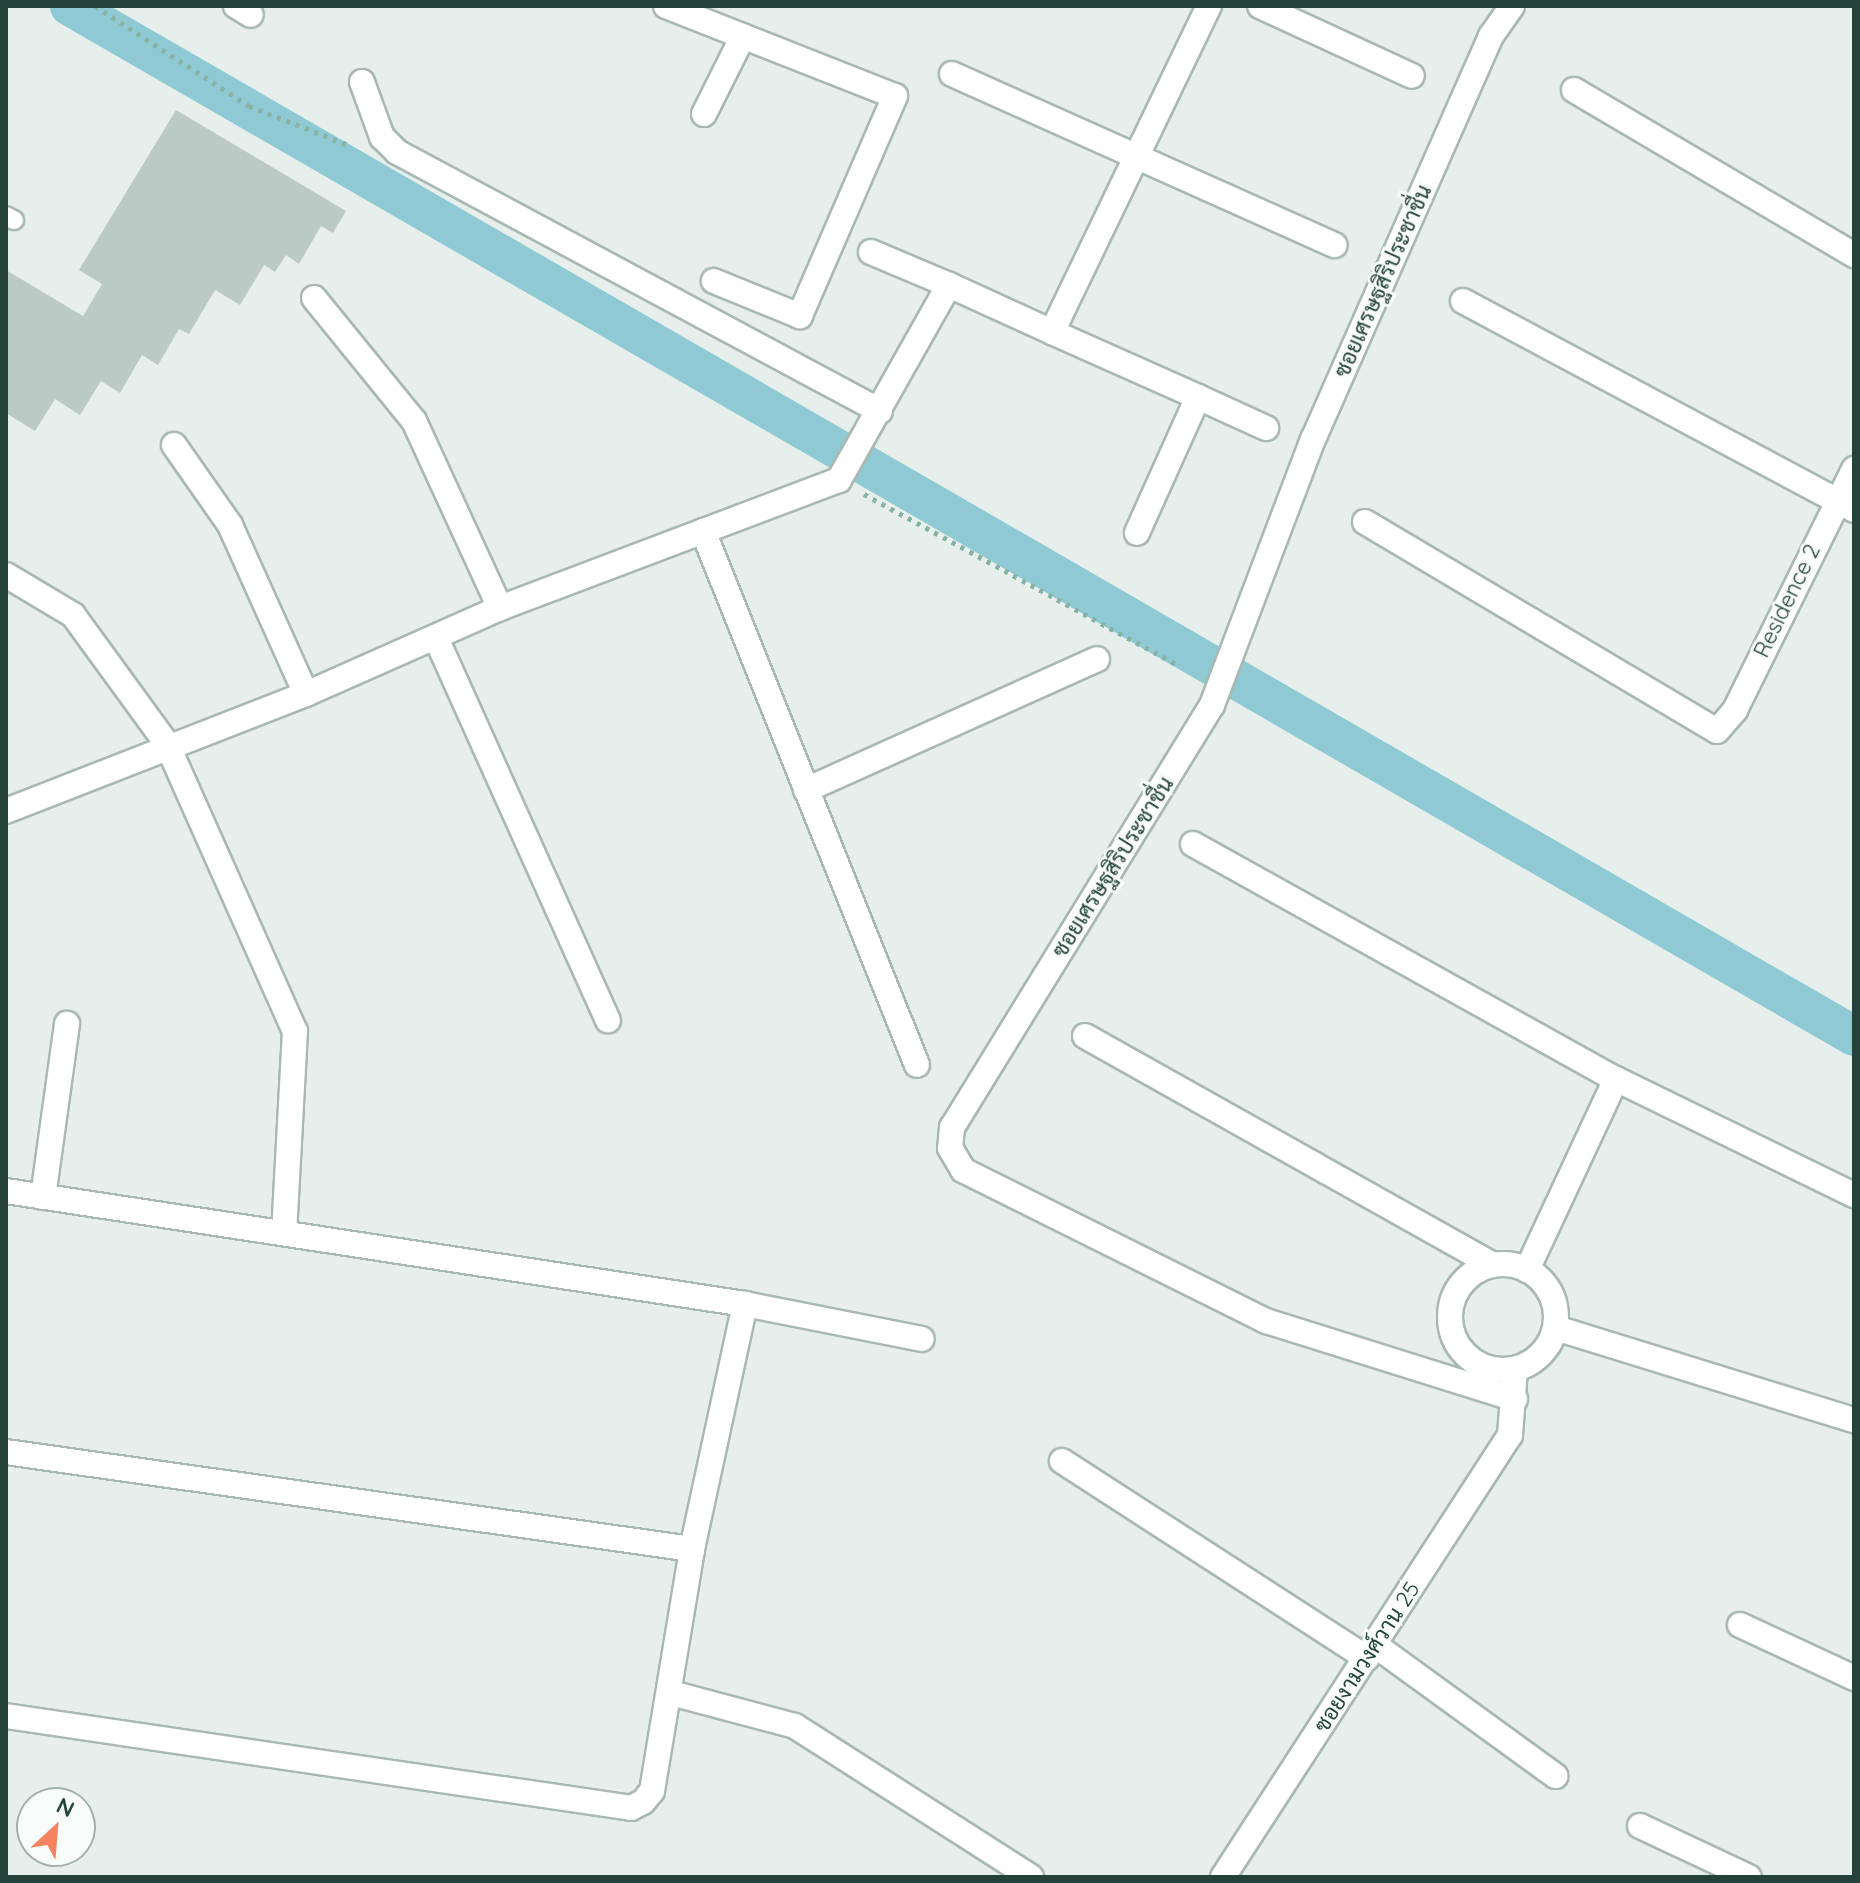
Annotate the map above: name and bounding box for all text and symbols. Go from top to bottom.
street label: ซอยเศรษฐสิริประชาชื่น [1329,181,1437,381]
street label: Residence 2 [1748,540,1826,662]
street label: ซอยเศรษฐสิริประชาชื่น [1047,772,1179,962]
street label: ซอยงามวงศ์วาน 25 [1309,1577,1425,1737]
north arrow [16,1787,96,1867]
text: N [52,1791,79,1823]

